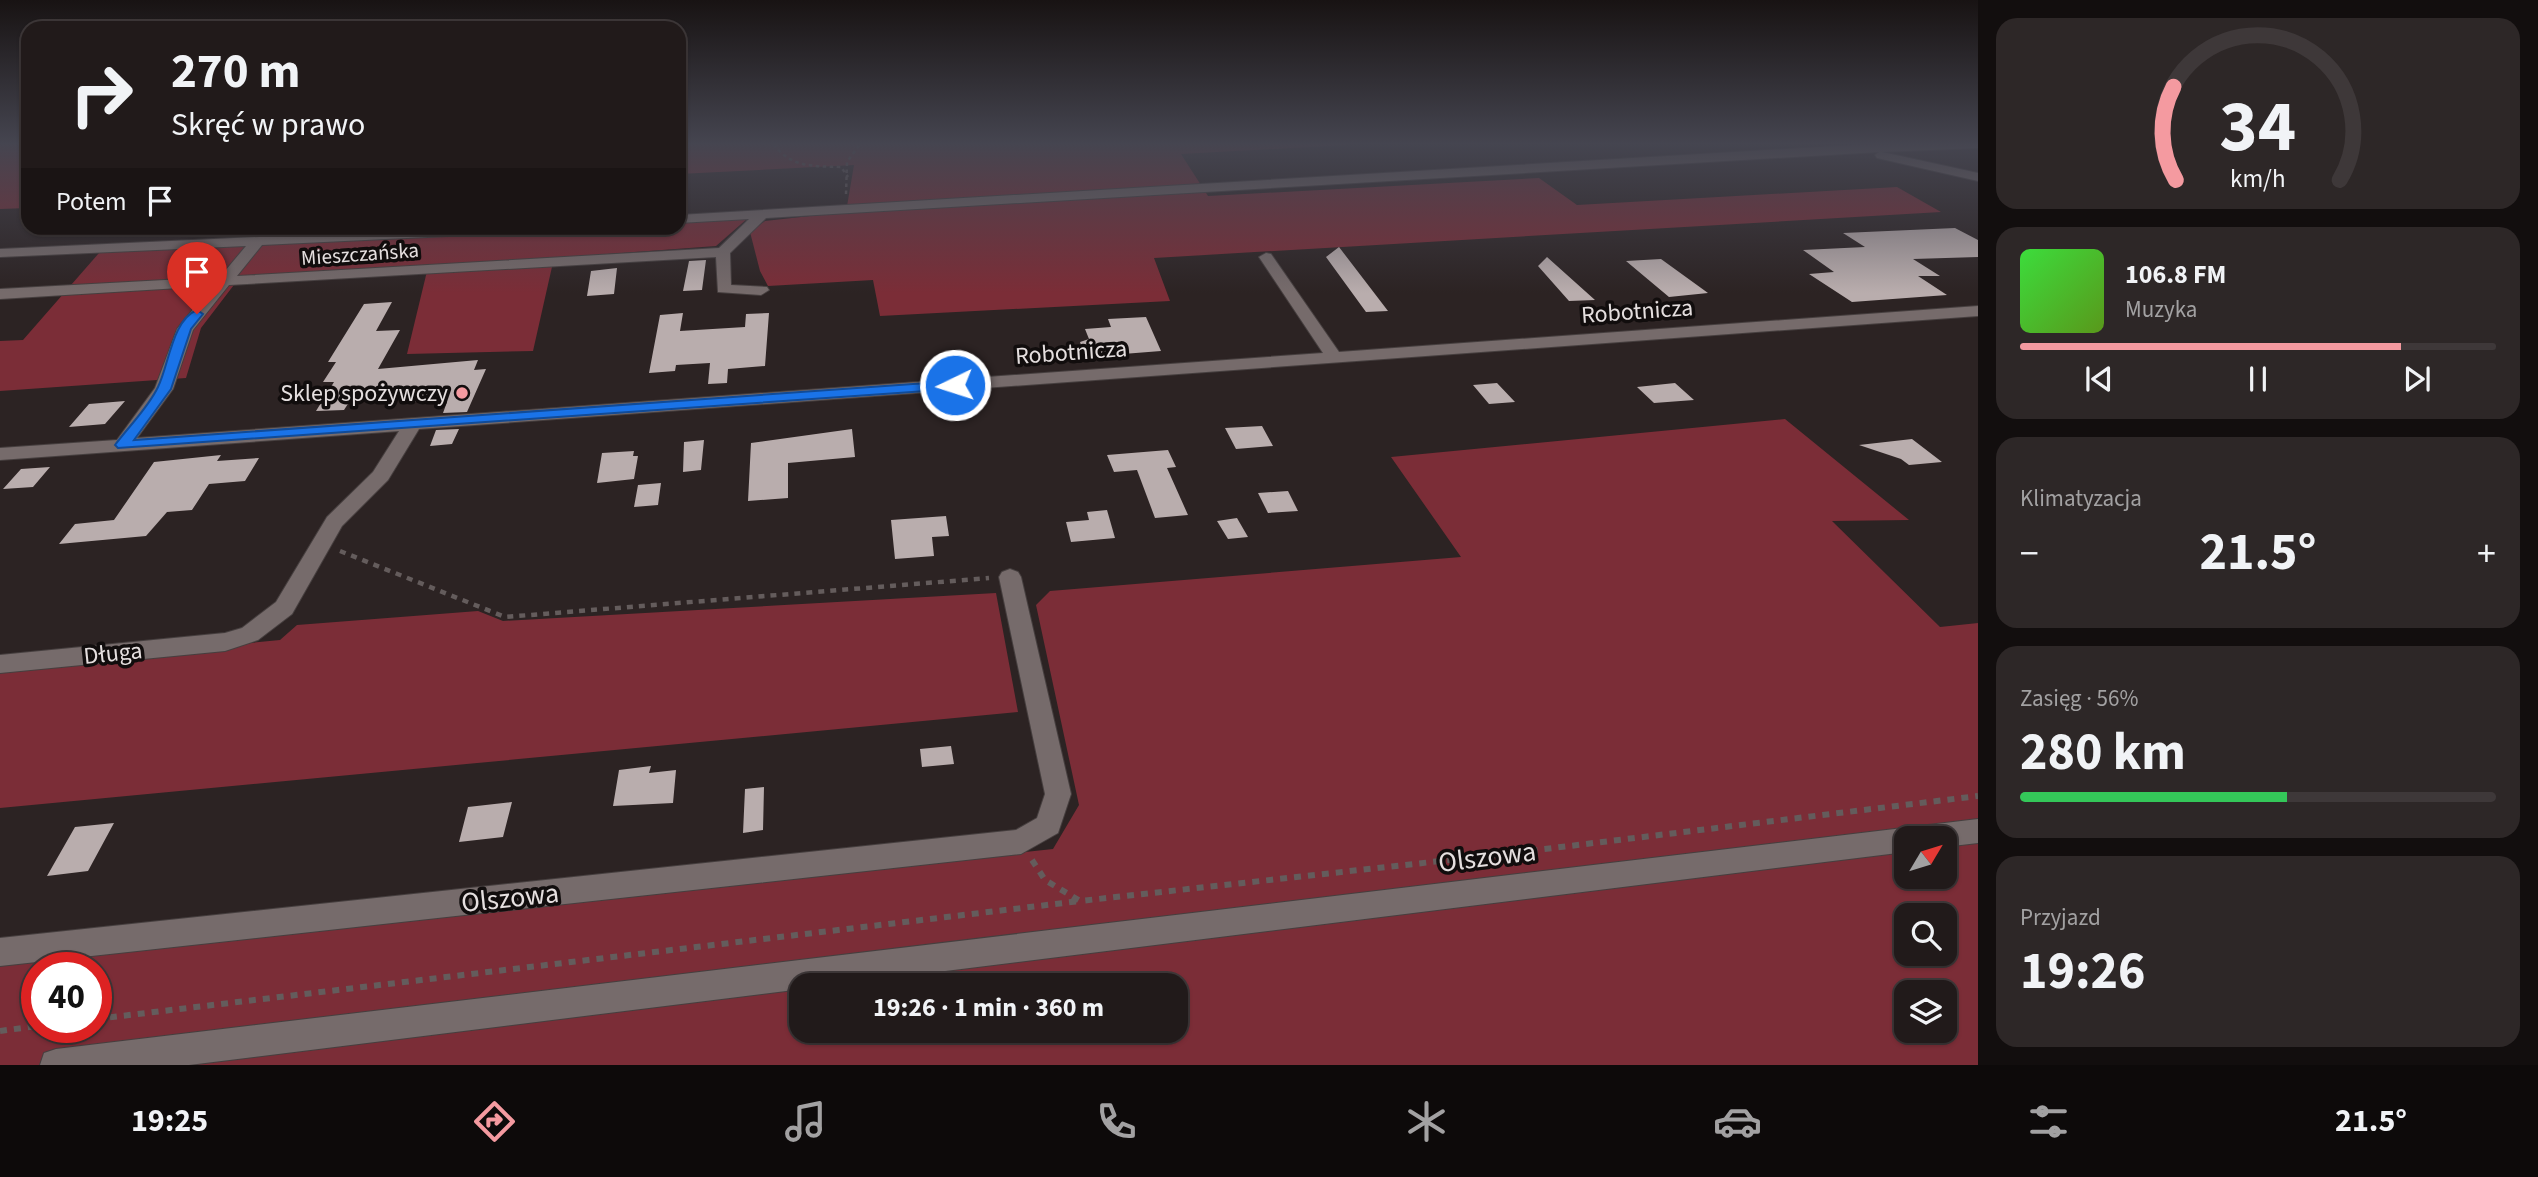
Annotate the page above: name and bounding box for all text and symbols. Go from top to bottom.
text: 270 m [171,37,300,107]
icon: right [56,49,147,140]
text: 34 [2220,75,2296,179]
text: Skręć w prawo [171,102,365,148]
text: km/h [2230,161,2286,197]
icon: arrive [141,182,179,220]
text: Potem [56,183,127,220]
street label: Mieszczańska [300,235,420,273]
pin [167,242,227,314]
icon: arrive [178,253,216,291]
text: 106.8 FM [2125,256,2226,293]
street label: Robotnicza [1580,290,1694,333]
text: Muzyka [2125,293,2197,326]
street label: Robotnicza [1014,331,1128,374]
position arrow [918,348,992,422]
icon: previous [2080,360,2118,398]
icon: pause [2239,360,2277,398]
icon: next [2398,360,2436,398]
place label: Sklep spożywczy [280,376,448,411]
marker: Sklep spożywczy [454,385,470,401]
text: Klimatyzacja [2020,482,2142,515]
text: 21.5° [2200,516,2316,590]
text: − [2020,527,2039,581]
text: + [2477,527,2496,581]
street label: Długa [82,633,144,674]
text: Zasięg · 56% [2020,682,2138,715]
text: 280 km [2020,716,2186,790]
north arrow [1894,826,1956,889]
map controls [1894,826,1957,1043]
street label: Olszowa [1436,831,1538,883]
street label: Olszowa [459,873,561,923]
text: Przyjazd [2020,901,2101,934]
button: search [1894,903,1957,966]
text: 19:26 [2020,935,2145,1009]
speed limit sign: 40 [21,952,112,1043]
button: layers [1894,980,1957,1043]
text: 19:26 · 1 min · 360 m [873,989,1104,1026]
icon: directions [470,1097,519,1146]
icon: music [781,1097,830,1146]
icon: phone [1092,1097,1141,1146]
icon: climate [1402,1097,1451,1146]
icon: car [1713,1097,1762,1146]
icon: filters [2024,1097,2073,1146]
text: 19:25 [131,1098,208,1144]
text: 21.5° [2335,1098,2407,1144]

